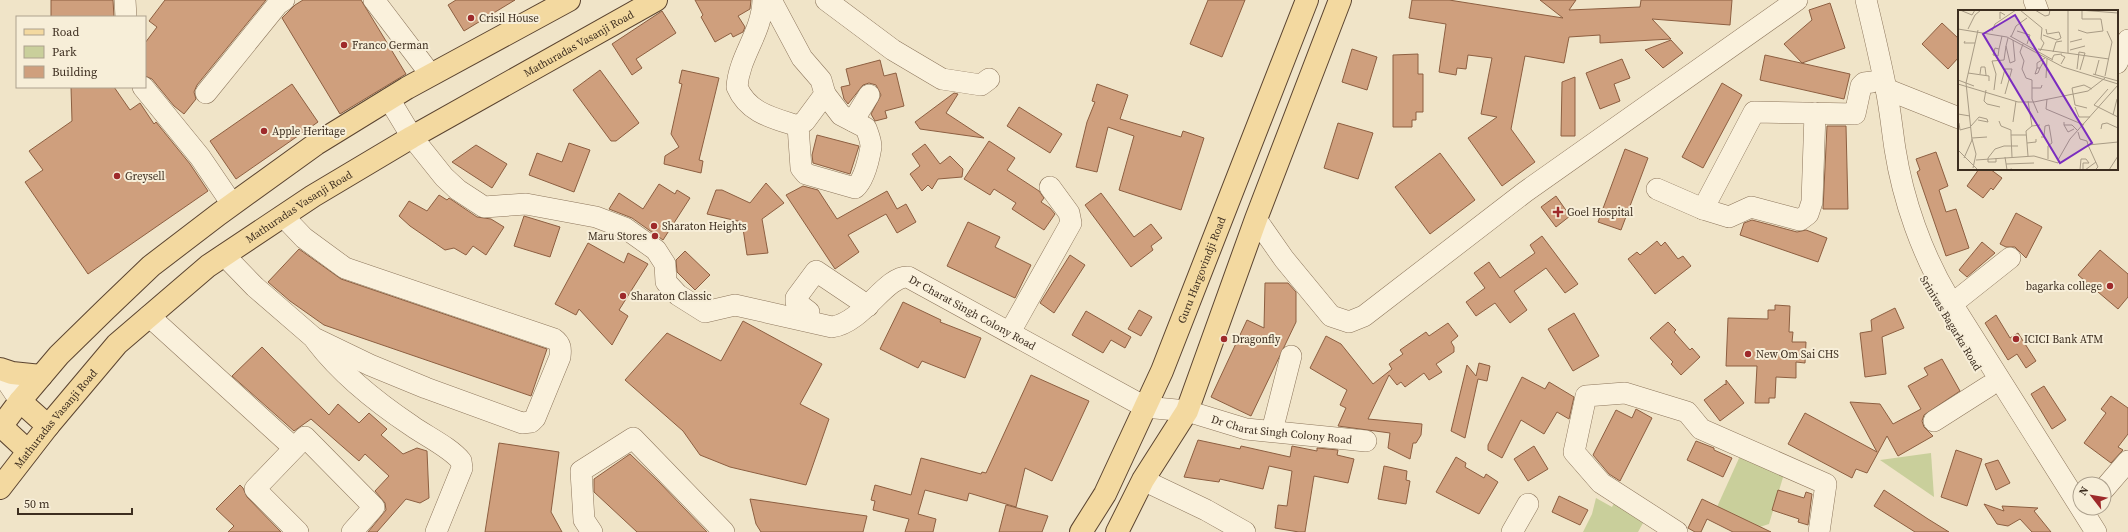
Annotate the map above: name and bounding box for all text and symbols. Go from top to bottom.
street label: Mathuradas Vasanji Road [521,7,637,81]
inset map [1958,10,2118,170]
place label: Crisil House [479,11,539,26]
marker: Crisil House [466,13,476,23]
legend [16,16,146,88]
text: Road [52,24,79,40]
place label: Franco German [352,38,429,53]
marker: Franco German [339,40,349,50]
text: Park [52,44,77,60]
text: Building [52,64,97,80]
place label: Apple Heritage [272,124,346,139]
marker: Apple Heritage [259,126,269,136]
street label: Mathuradas Vasanji Road [243,167,356,247]
place label: Greysell [125,169,165,184]
marker: Greysell [112,171,122,181]
place label: Goel Hospital [1567,205,1633,220]
marker: Goel Hospital [1552,206,1564,218]
street label: Guru Hargovindji Road [1174,214,1230,326]
place label: Sharaton Heights [662,219,747,234]
marker: Sharaton Heights [649,221,659,231]
place label: Maru Stores [588,229,647,244]
marker: Maru Stores [650,231,660,241]
street label: Dr Charat Singh Colony Road [906,272,1039,354]
street label: Srinivas Bagarka Road [1916,273,1985,374]
place label: bagarka college [2026,279,2102,294]
marker: bagarka college [2105,281,2115,291]
place label: Sharaton Classic [631,289,712,304]
marker: Sharaton Classic [618,291,628,301]
place label: Dragonfly [1232,332,1281,347]
place label: ICICI Bank ATM [2024,332,2103,347]
marker: Dragonfly [1219,334,1229,344]
marker: ICICI Bank ATM [2011,334,2021,344]
place label: New Om Sai CHS [1756,347,1839,362]
marker: New Om Sai CHS [1743,349,1753,359]
street label: Mathuradas Vasanji Road [11,365,101,471]
street label: Dr Charat Singh Colony Road [1209,412,1354,448]
north arrow [2072,476,2112,516]
text: N [2075,484,2092,498]
scale bar [18,490,132,516]
text: 50 m [24,496,50,512]

